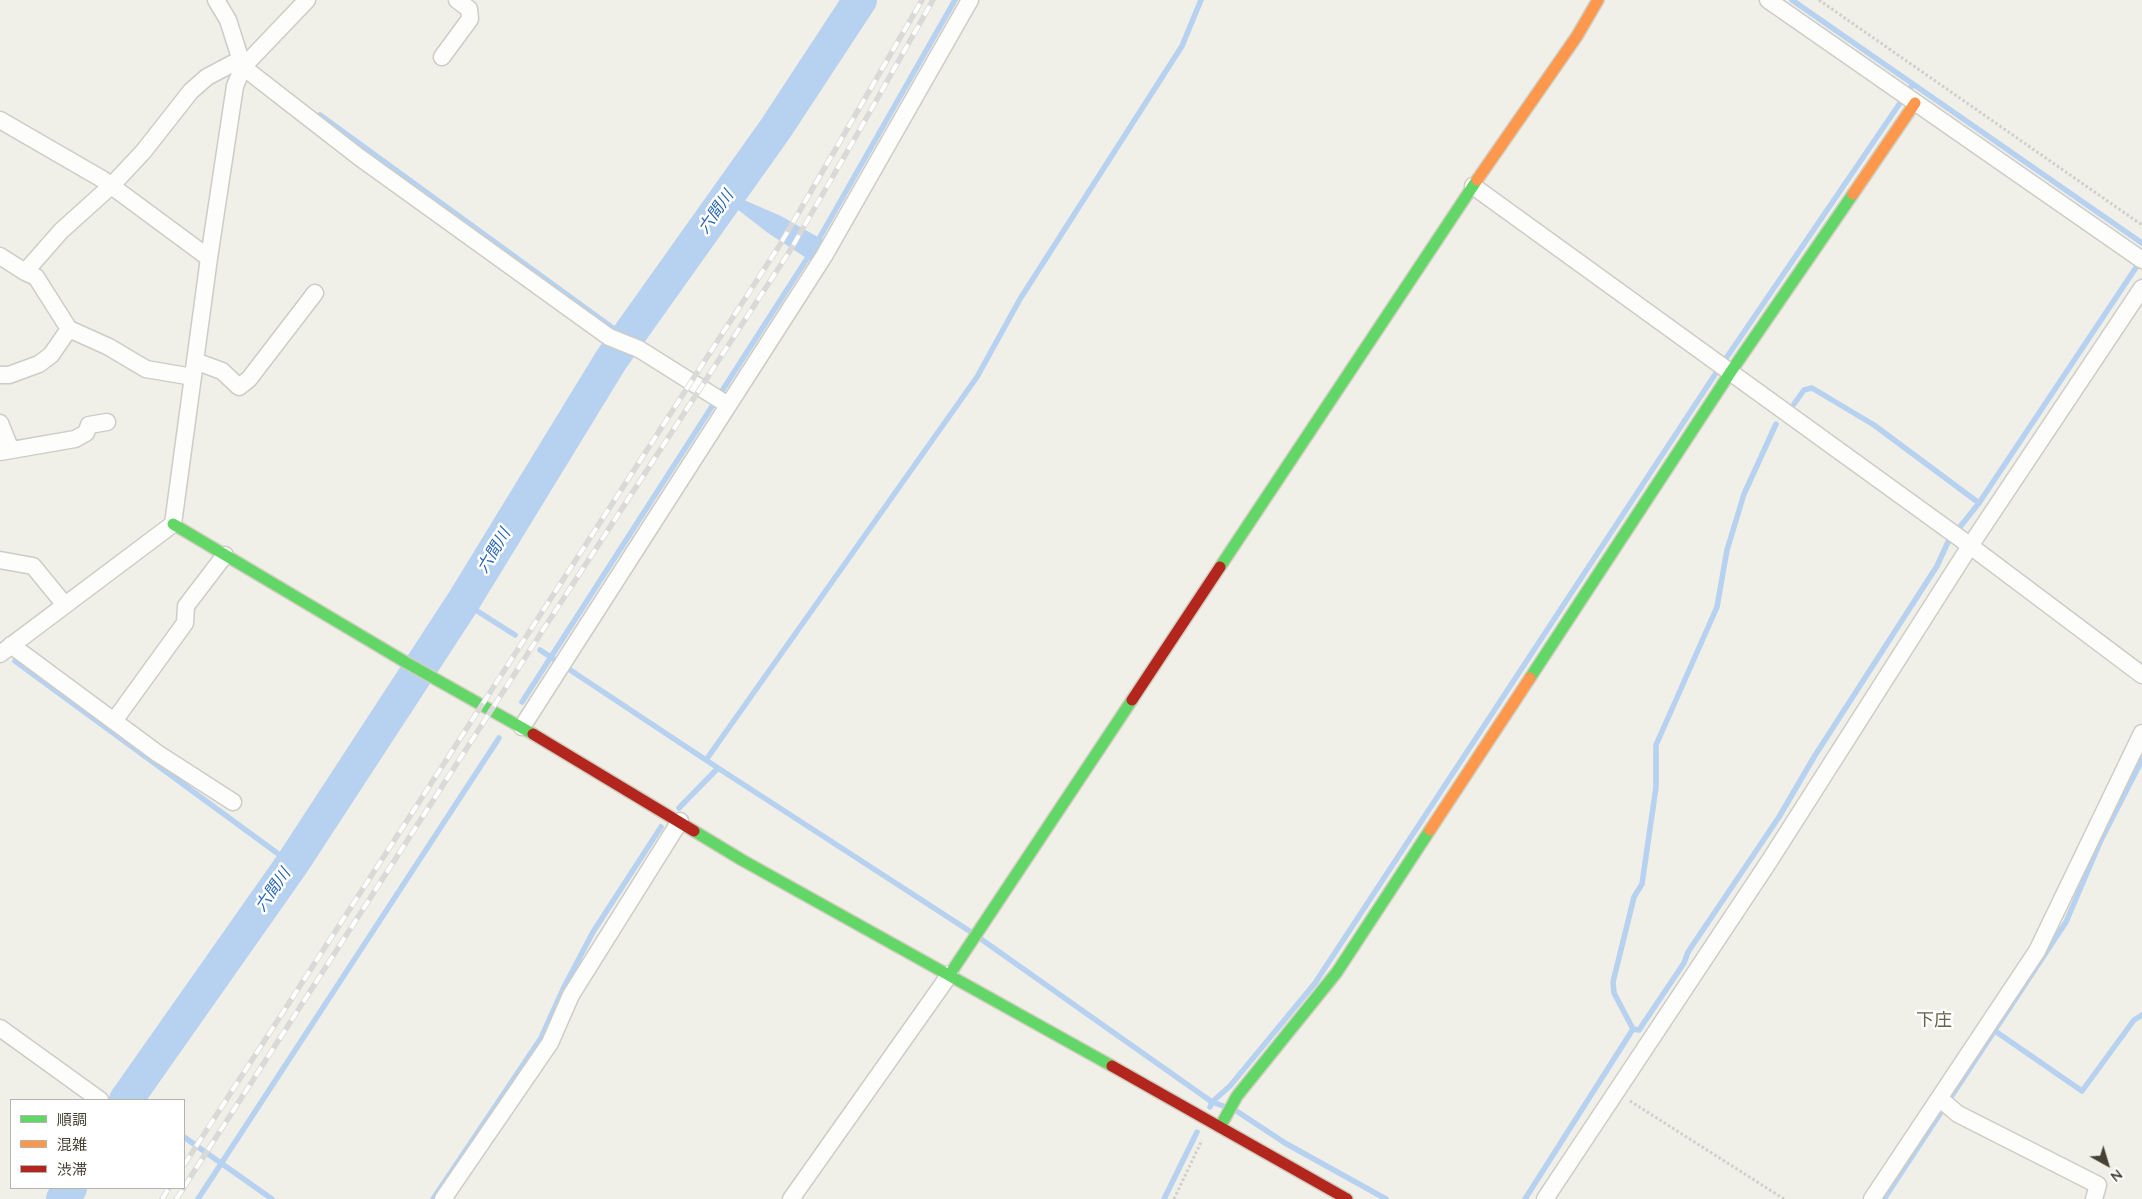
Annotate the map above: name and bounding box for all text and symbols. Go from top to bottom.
water label: 六間川 [694,187,738,237]
water label: 六間川 [473,525,515,577]
water label: 六間川 [251,865,295,915]
district label: 下庄 [1916,1010,1952,1032]
legend [10,1099,185,1189]
text: 順調 [57,1110,87,1129]
text: 混雑 [57,1135,87,1154]
north arrow [2082,1139,2132,1189]
text: 渋滞 [57,1160,87,1179]
text: N [2107,1165,2126,1186]

